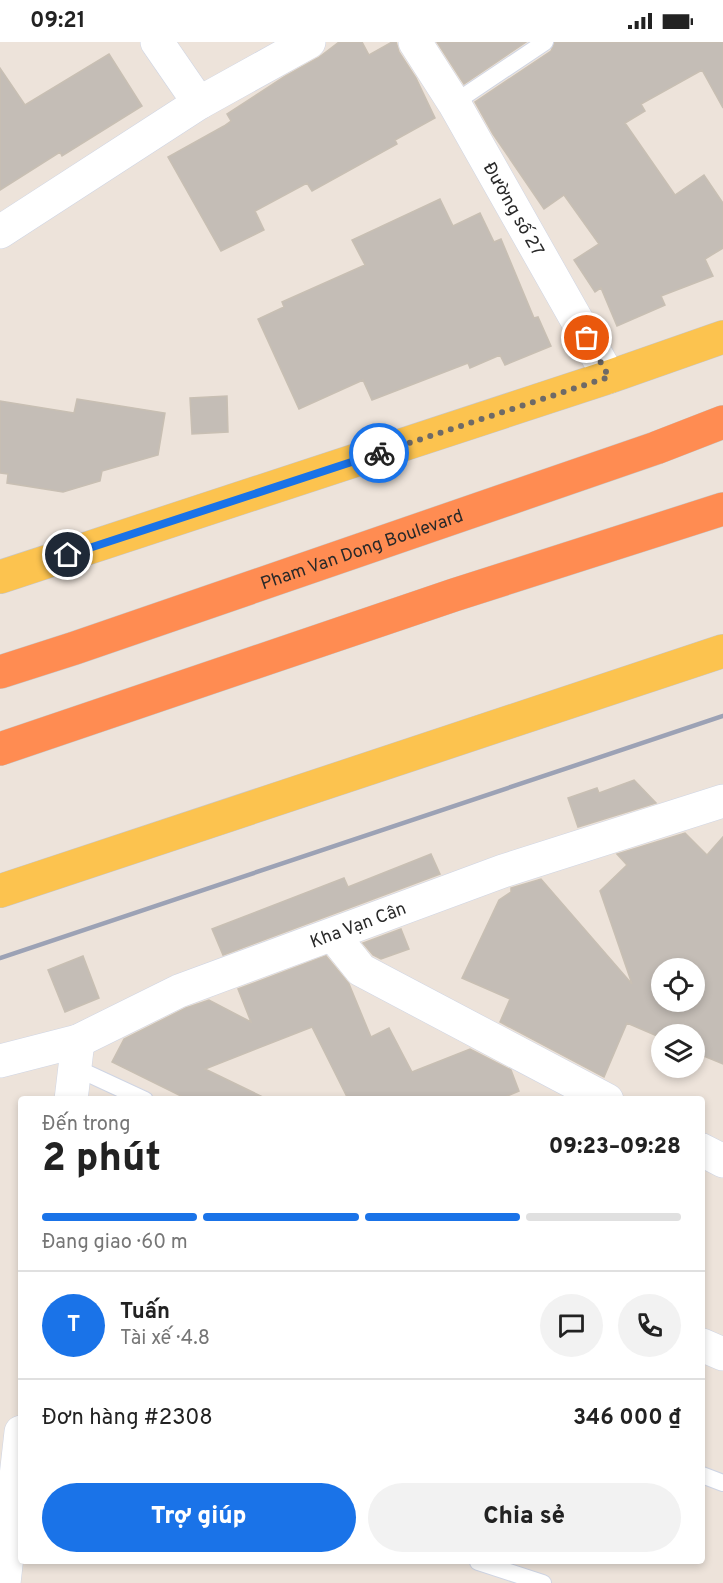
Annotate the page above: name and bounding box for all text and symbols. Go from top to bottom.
text: 09:21 [30,8,86,35]
street label: Đường số 27 [477,159,548,261]
pin [561,312,612,363]
icon: bag [570,321,603,354]
courier [349,423,409,483]
icon: bike [363,437,396,470]
street label: Pham Van Dong Boulevard [258,505,467,596]
pin [42,529,93,580]
icon: home [51,538,84,571]
street label: Kha Vạn Cân [307,898,410,954]
map controls [651,958,705,1078]
button: locate [651,958,705,1012]
button: layers [651,1024,705,1078]
text: Đến trong [42,1112,131,1138]
text: 09:23–09:28 [549,1134,681,1161]
text: 2 phút [42,1136,161,1185]
text: Đang giao · 60 m [42,1230,188,1256]
button: chat [540,1294,603,1357]
button: phone [618,1294,681,1357]
text: Tuấn [120,1299,170,1326]
text: T [67,1312,80,1339]
text: Tài xế · 4.8 [120,1326,210,1352]
text: Đơn hàng #2308 [42,1405,213,1432]
text: 346 000 ₫ [573,1405,681,1432]
button: Trợ giúp [42,1483,356,1552]
button: Chia sẻ [368,1483,681,1552]

